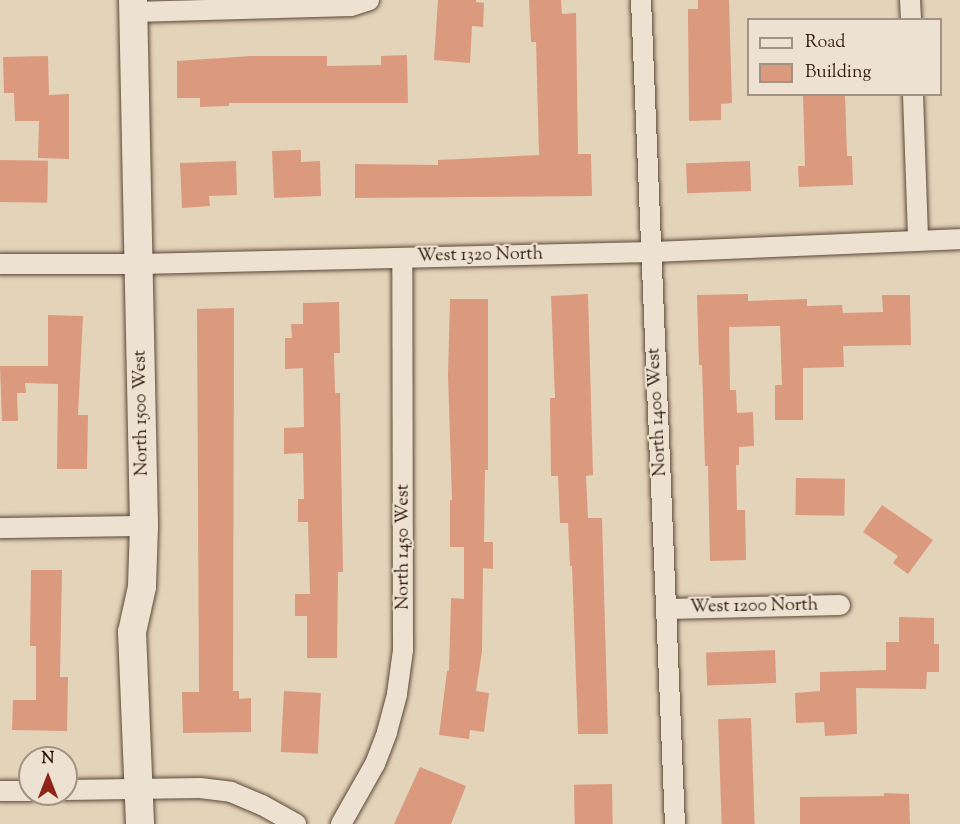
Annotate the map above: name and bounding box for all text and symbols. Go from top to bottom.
legend [747,18,942,96]
text: Road [805,30,845,56]
text: Building [805,60,871,86]
street label: West 1320 North [417,244,543,268]
street label: North 1400 West [644,347,672,477]
street label: North 1500 West [130,350,154,476]
street label: North 1450 West [393,484,415,610]
street label: West 1200 North [690,595,818,619]
north arrow [18,746,78,806]
text: N [42,748,54,771]

